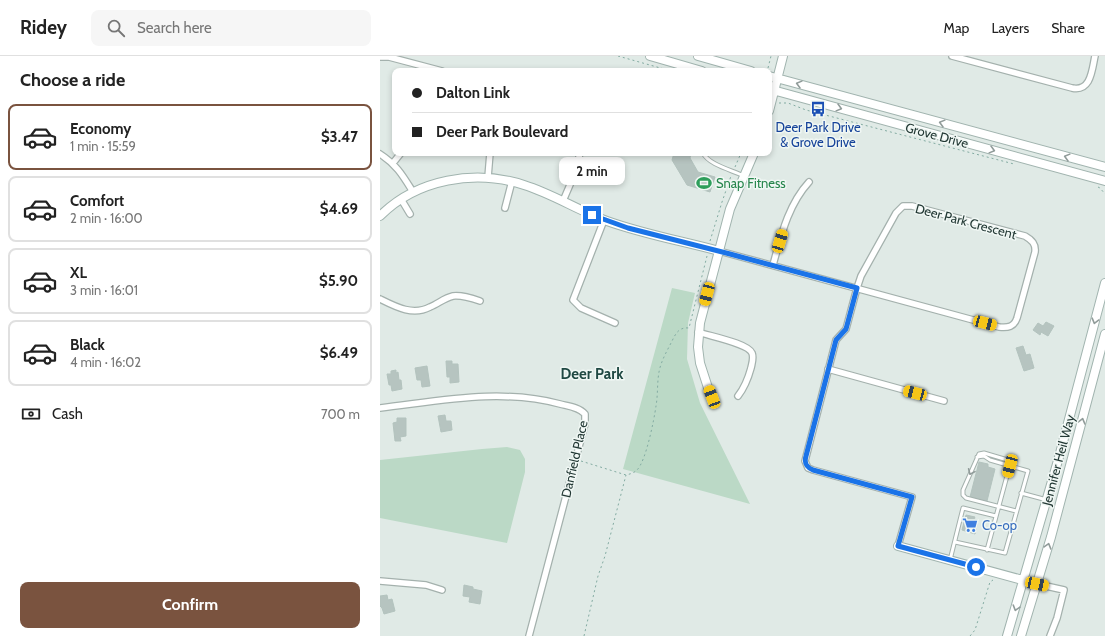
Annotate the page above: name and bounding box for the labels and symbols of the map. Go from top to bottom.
one-way arrow [796,81,802,89]
bus stop icon: Deer Park Drive & Grove Drive [809,100,827,118]
one-way arrow [836,104,843,112]
place label: Deer Park Drive & Grove Drive [775,119,861,150]
street label: Grove Drive [904,119,971,151]
one-way arrow [939,119,946,128]
one-way arrow [988,145,995,154]
one-way arrow [1064,153,1071,162]
callout: 2 min [559,157,625,185]
sports icon: Snap Fitness [695,174,713,192]
place label: Snap Fitness [716,175,786,191]
street label: Deer Park Crescent [914,200,1019,242]
route end [583,206,601,224]
car [771,228,789,254]
car [698,281,716,307]
car [972,314,998,332]
one-way arrow [1091,317,1100,324]
district label: Deer Park [561,365,624,383]
car [702,384,722,410]
car [902,384,928,402]
street label: Jennifer Heil Way [1038,412,1078,508]
street label: Danfield Place [557,418,591,499]
one-way arrow [1077,418,1086,425]
car [1001,453,1019,479]
one-way arrow [968,468,976,476]
supermarket icon: Co-op [961,516,979,534]
place label: Co-op [982,517,1017,533]
one-way arrow [1043,543,1052,550]
route start [967,558,985,576]
car [1024,576,1050,592]
one-way arrow [1012,604,1021,611]

